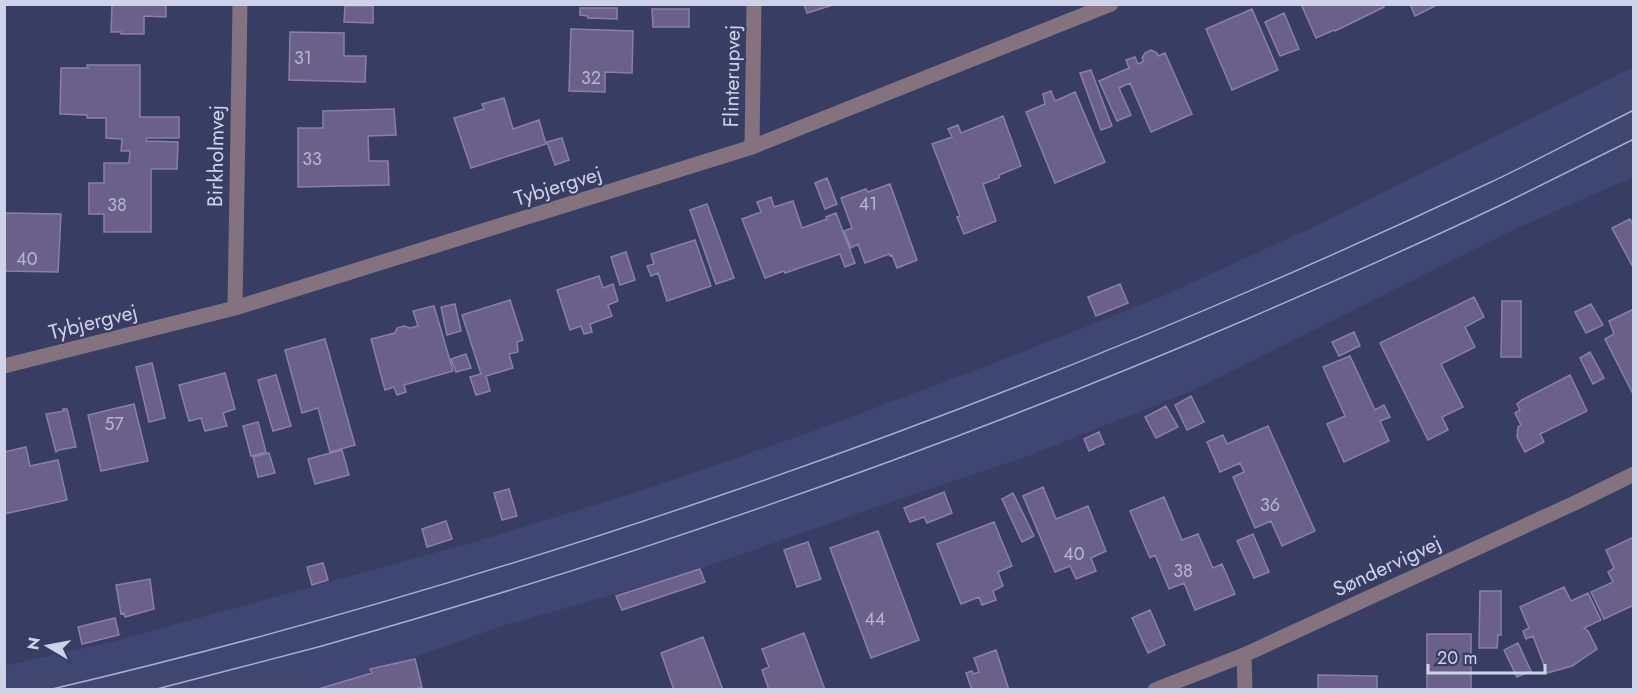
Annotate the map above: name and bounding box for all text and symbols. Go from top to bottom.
street label: Flinterupvej [716,24,748,128]
house number: 31 [294,45,312,71]
house number: 32 [581,65,601,91]
street label: Birkholmvej [200,105,232,207]
house number: 33 [302,146,322,172]
street label: Tybjergvej [510,158,606,214]
house number: 41 [859,191,877,217]
house number: 38 [107,192,127,218]
house number: 40 [16,246,38,272]
street label: Tybjergvej [46,297,140,347]
house number: 57 [104,411,124,437]
house number: 36 [1260,492,1280,518]
street label: Søndervigvej [1328,528,1446,604]
house number: 40 [1063,541,1085,567]
house number: 38 [1173,558,1193,584]
house number: 44 [865,606,886,632]
north arrow [18,616,78,676]
text: N [21,635,46,652]
scale bar [1428,637,1545,675]
text: 20 m [1437,645,1477,671]

